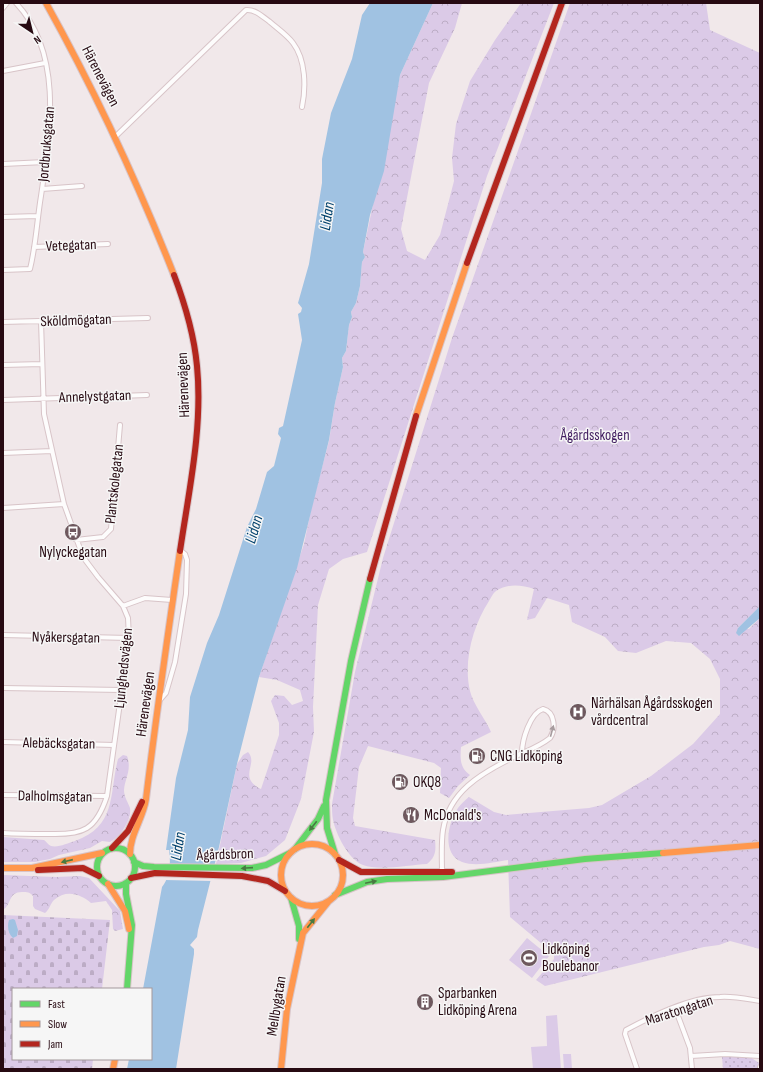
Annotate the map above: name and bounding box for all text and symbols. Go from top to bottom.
north arrow [12,12,52,52]
text: N [31,33,44,47]
street label: Härenevägen [77,43,124,110]
street label: Jordbruksgatan [34,106,59,183]
water label: Lidan [316,200,339,232]
street label: Vetegatan [45,235,97,256]
street label: Sköldmögatan [40,310,112,331]
street label: Härenevägen [173,352,194,418]
street label: Annelystgatan [58,386,132,407]
park label: Ågårdsskogen [559,426,630,445]
street label: Plantskolegatan [101,443,128,525]
water label: Lidan [241,513,268,546]
bus stop icon: Nylyckegatan [63,522,83,542]
place label: Nylyckegatan [39,543,107,562]
street label: Nyåkersgatan [32,627,100,648]
street label: Ljunghedsvägen [110,627,137,709]
street label: Härenevägen [132,670,159,738]
place label: Närhälsan Ågårdsskogen vårdcentral [591,694,713,730]
hospital icon: Närhälsan Ågårdsskogen vårdcentral [568,702,588,722]
one-way arrow [549,725,555,737]
street label: Alebäcksgatan [22,733,95,754]
fuel station icon: CNG Lidköping [467,746,487,766]
place label: CNG Lidköping [490,747,563,766]
fuel station icon: OKQ8 [390,772,410,792]
place label: OKQ8 [413,773,441,792]
street label: Dalholmsgatan [18,786,92,807]
restaurant icon: McDonald's [401,805,421,825]
place label: McDonald's [424,806,482,825]
one-way arrow [309,821,318,832]
water label: Lidan [167,830,190,862]
street label: Ågårdsbron [195,844,254,865]
one-way arrow [61,858,73,864]
one-way arrow [241,865,253,872]
one-way arrow [365,878,378,884]
one-way arrow [306,918,315,929]
place label: Lidköping Boulebanor [542,940,600,976]
sports icon: Lidköping Boulebanor [519,948,539,968]
street label: Mellbygatan [262,975,291,1037]
place label: Sparbanken Lidköping Arena [438,984,517,1020]
legend [12,988,152,1060]
street label: Maratongatan [643,991,715,1030]
building icon: Sparbanken Lidköping Arena [415,992,435,1012]
text: Fast [48,997,65,1012]
text: Slow [48,1017,67,1032]
text: Jam [47,1037,63,1052]

